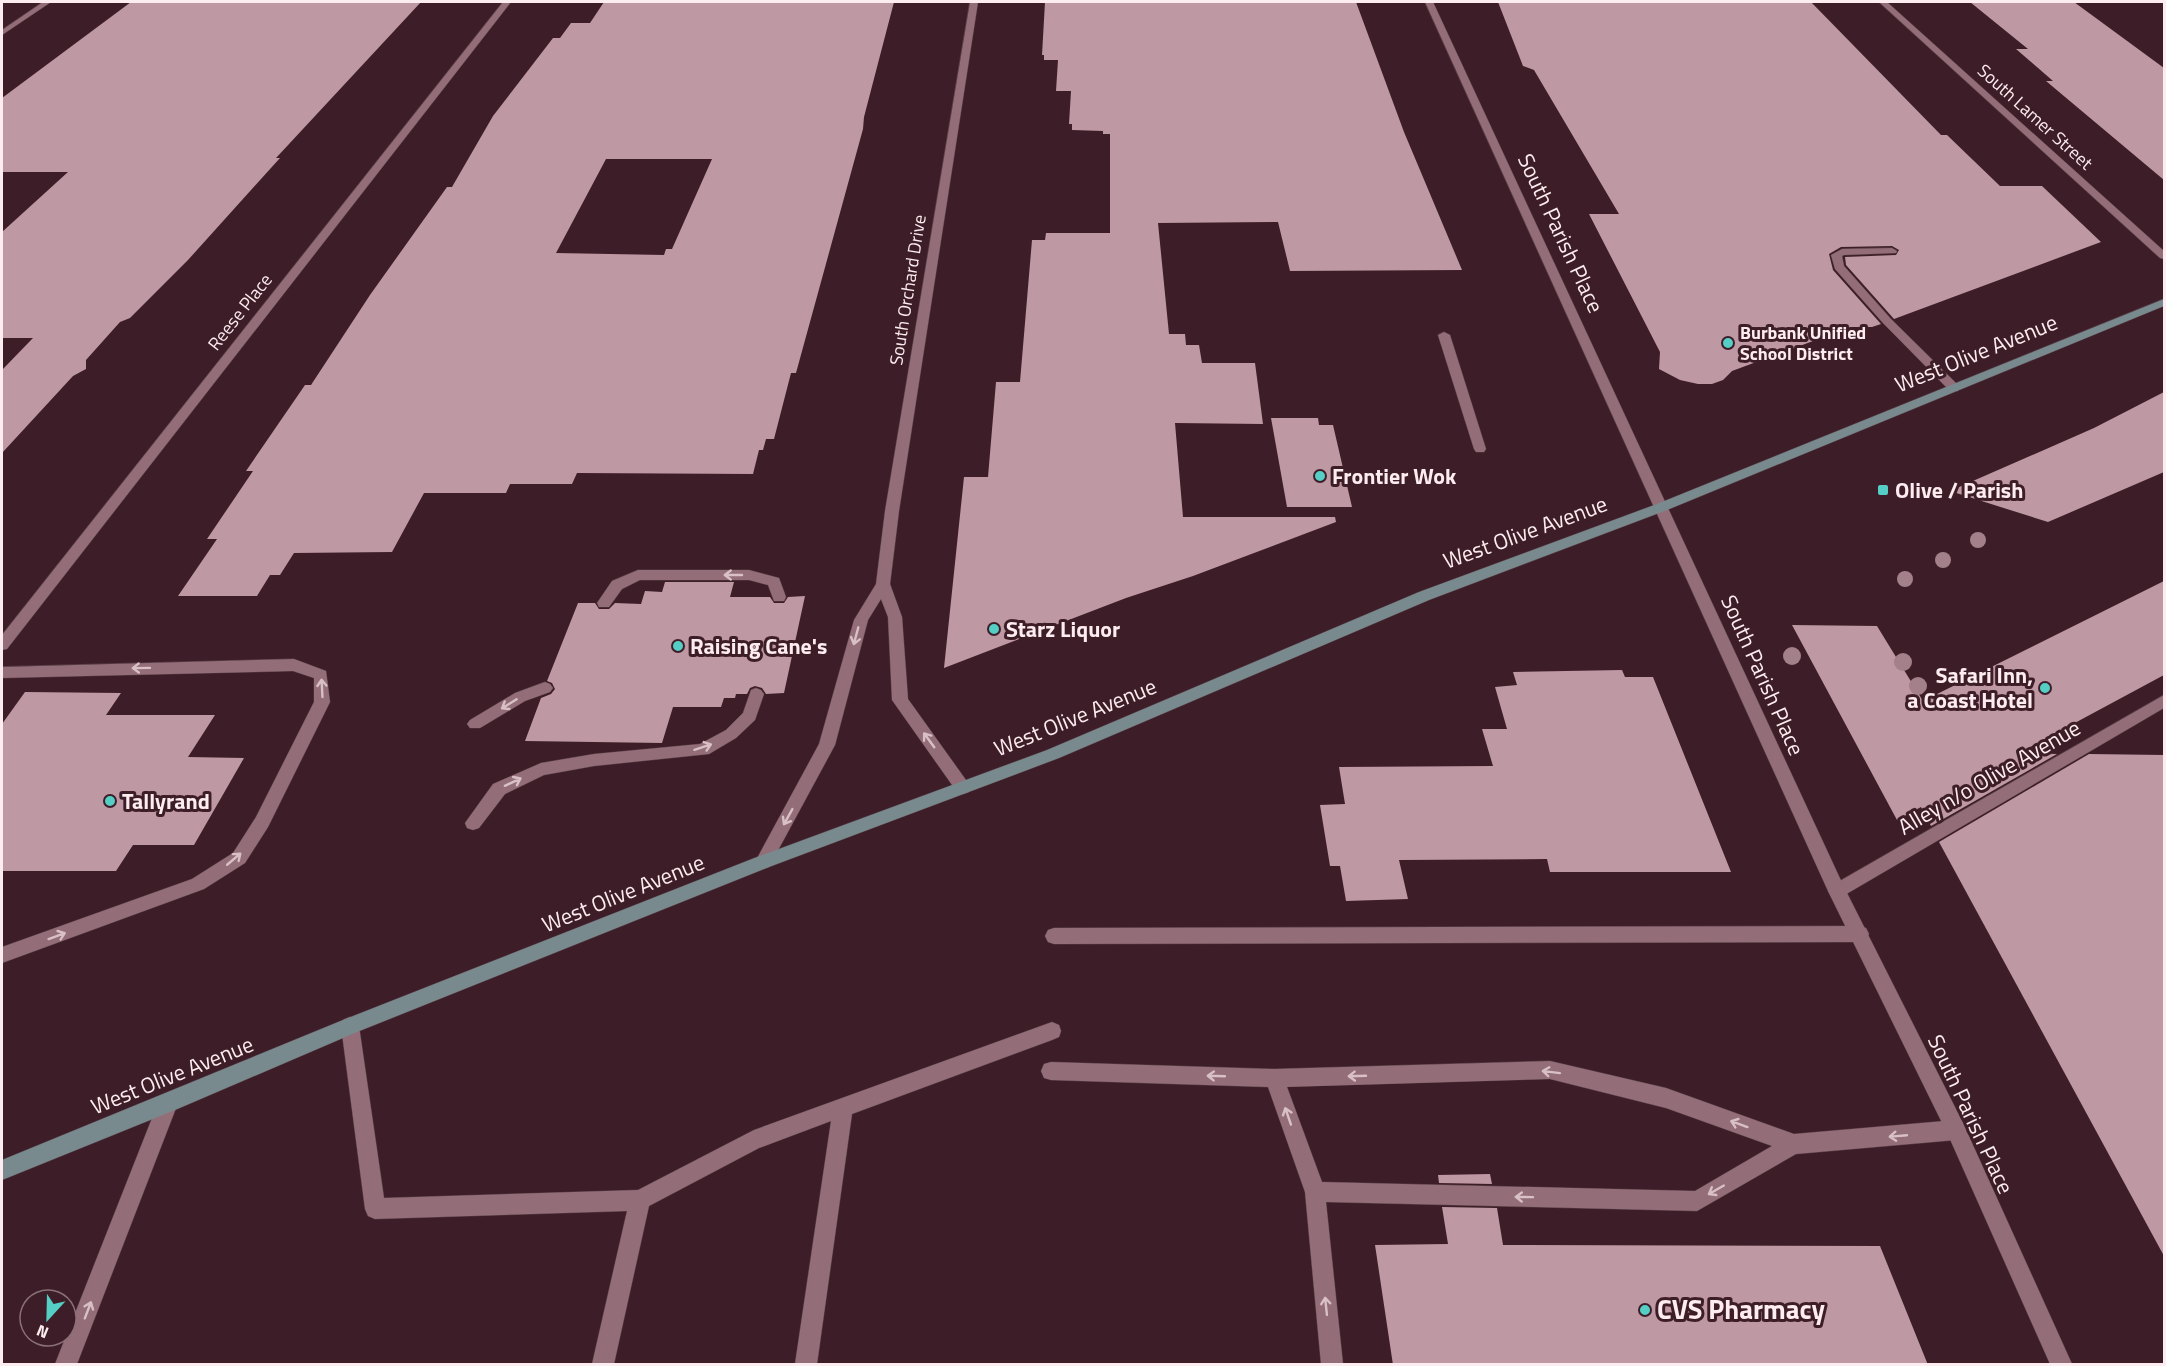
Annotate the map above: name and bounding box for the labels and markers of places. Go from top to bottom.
place label: Burbank Unified School District [1740,319,1866,367]
marker: Burbank Unified School District [1721,336,1735,350]
place label: Frontier Wok [1332,459,1457,493]
marker: Frontier Wok [1313,469,1327,483]
place label: Olive / Parish [1895,473,2023,507]
marker: Olive / Parish [1876,483,1890,497]
place label: Starz Liquor [1006,612,1120,646]
marker: Starz Liquor [987,622,1001,636]
place label: Raising Cane's [690,629,827,663]
marker: Raising Cane's [671,639,685,653]
place label: Safari Inn, a Coast Hotel [1907,658,2033,717]
marker: Safari Inn, a Coast Hotel [2038,681,2052,695]
place label: Tallyrand [122,784,210,818]
marker: Tallyrand [103,794,117,808]
place label: CVS Pharmacy [1657,1288,1826,1329]
marker: CVS Pharmacy [1638,1303,1652,1317]

